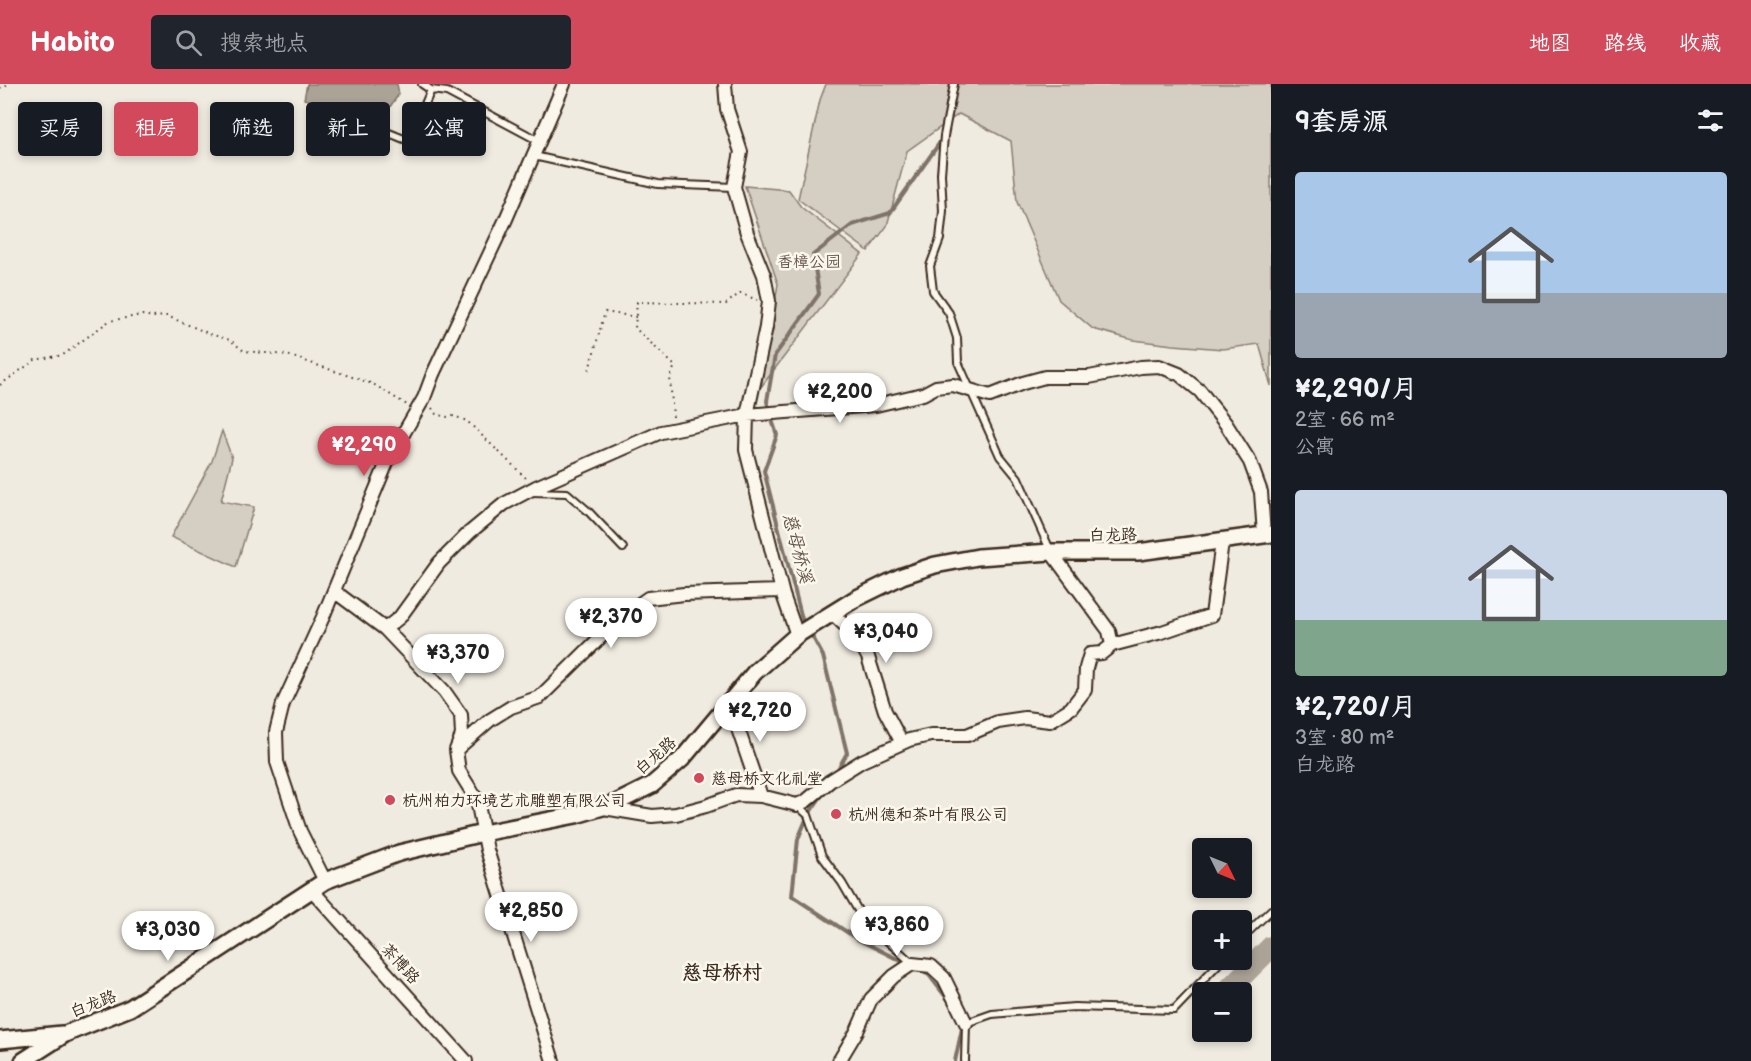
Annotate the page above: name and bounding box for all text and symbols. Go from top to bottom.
search box [151,15,571,69]
text: Habito [30,26,115,59]
icon: search [172,26,205,59]
text: 搜索地点 [220,30,308,57]
text: 地图 [1529,31,1571,56]
text: 路线 [1604,31,1646,56]
text: 收藏 [1679,31,1721,56]
chip: 买房 [18,102,102,156]
chip: 租房 [114,102,198,156]
chip: 筛选 [210,102,294,156]
chip: 新上 [306,102,390,156]
chip: 公寓 [402,102,486,156]
icon: filters [1694,104,1727,137]
text: 9套房源 [1295,107,1388,138]
icon: home [1457,211,1565,319]
park label: 香樟公园 [777,253,841,272]
pin: ¥2,200 [791,373,889,424]
text: ¥2,290/月 [1295,374,1418,405]
text: ¥2,200 [807,380,873,404]
text: 2室 · 66 m² [1295,408,1395,432]
pin: ¥2,290 [315,426,413,477]
text: ¥2,290 [332,433,396,457]
text: 公寓 [1295,435,1335,459]
water label: 慈母桥溪 [778,511,817,587]
street label: 白龙路 [1089,526,1137,545]
icon: home [1457,529,1565,637]
pin: ¥2,370 [562,598,660,649]
text: ¥2,370 [579,605,643,629]
pin: ¥3,040 [837,613,935,664]
text: ¥3,040 [853,620,919,644]
pin: ¥3,370 [409,634,507,685]
text: ¥3,370 [426,641,490,665]
pin: ¥2,720 [711,692,809,743]
text: ¥2,720/月 [1295,692,1416,723]
text: ¥2,720 [728,699,792,723]
text: 3室 · 80 m² [1295,726,1394,750]
street label: 白龙路 [632,733,680,779]
text: 白龙路 [1295,753,1355,777]
place label: 慈母桥文化礼堂 [711,770,823,789]
marker: 慈母桥文化礼堂 [692,771,706,785]
place label: 杭州柏力环境艺术雕塑有限公司 [402,792,626,811]
marker: 杭州柏力环境艺术雕塑有限公司 [383,793,397,807]
place label: 杭州德和茶叶有限公司 [848,806,1008,825]
marker: 杭州德和茶叶有限公司 [829,807,843,821]
north arrow [1192,838,1252,898]
map controls [1192,838,1252,1042]
pin: ¥2,850 [482,892,580,943]
text: ¥2,850 [499,899,563,923]
pin: ¥3,860 [848,906,946,957]
button: + [1192,910,1252,970]
pin: ¥3,030 [119,911,217,962]
text: ¥3,860 [864,913,930,937]
text: ¥3,030 [135,918,201,942]
street label: 茶博路 [377,940,423,988]
district label: 慈母桥村 [682,961,762,985]
button: − [1192,982,1252,1042]
street label: 白龙路 [68,987,119,1022]

